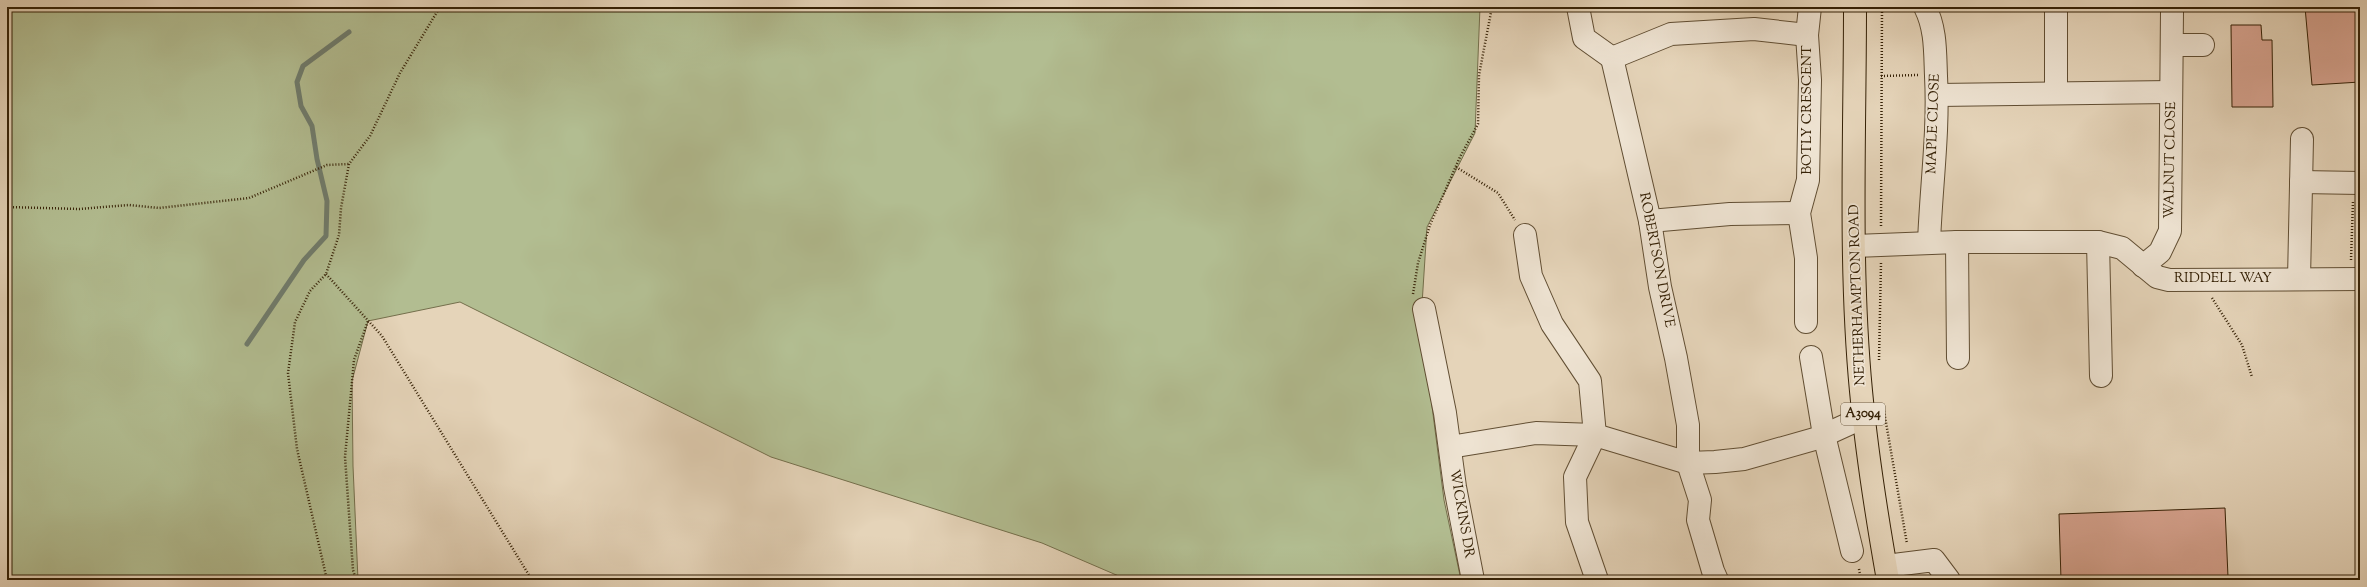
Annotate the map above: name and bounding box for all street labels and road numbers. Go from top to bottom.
street label: BOTLY CRESCENT [1798,45,1818,175]
street label: MAPLE CLOSE [1922,73,1946,175]
street label: WALNUT CLOSE [2160,101,2182,219]
street label: ROBERTSON DRIVE [1633,191,1679,330]
street label: NETHERHAMPTON ROAD [1845,204,1871,386]
street label: RIDDELL WAY [2174,269,2272,289]
road number: A3094 [1841,403,1885,425]
street label: WICKINS DR [1443,468,1479,560]

